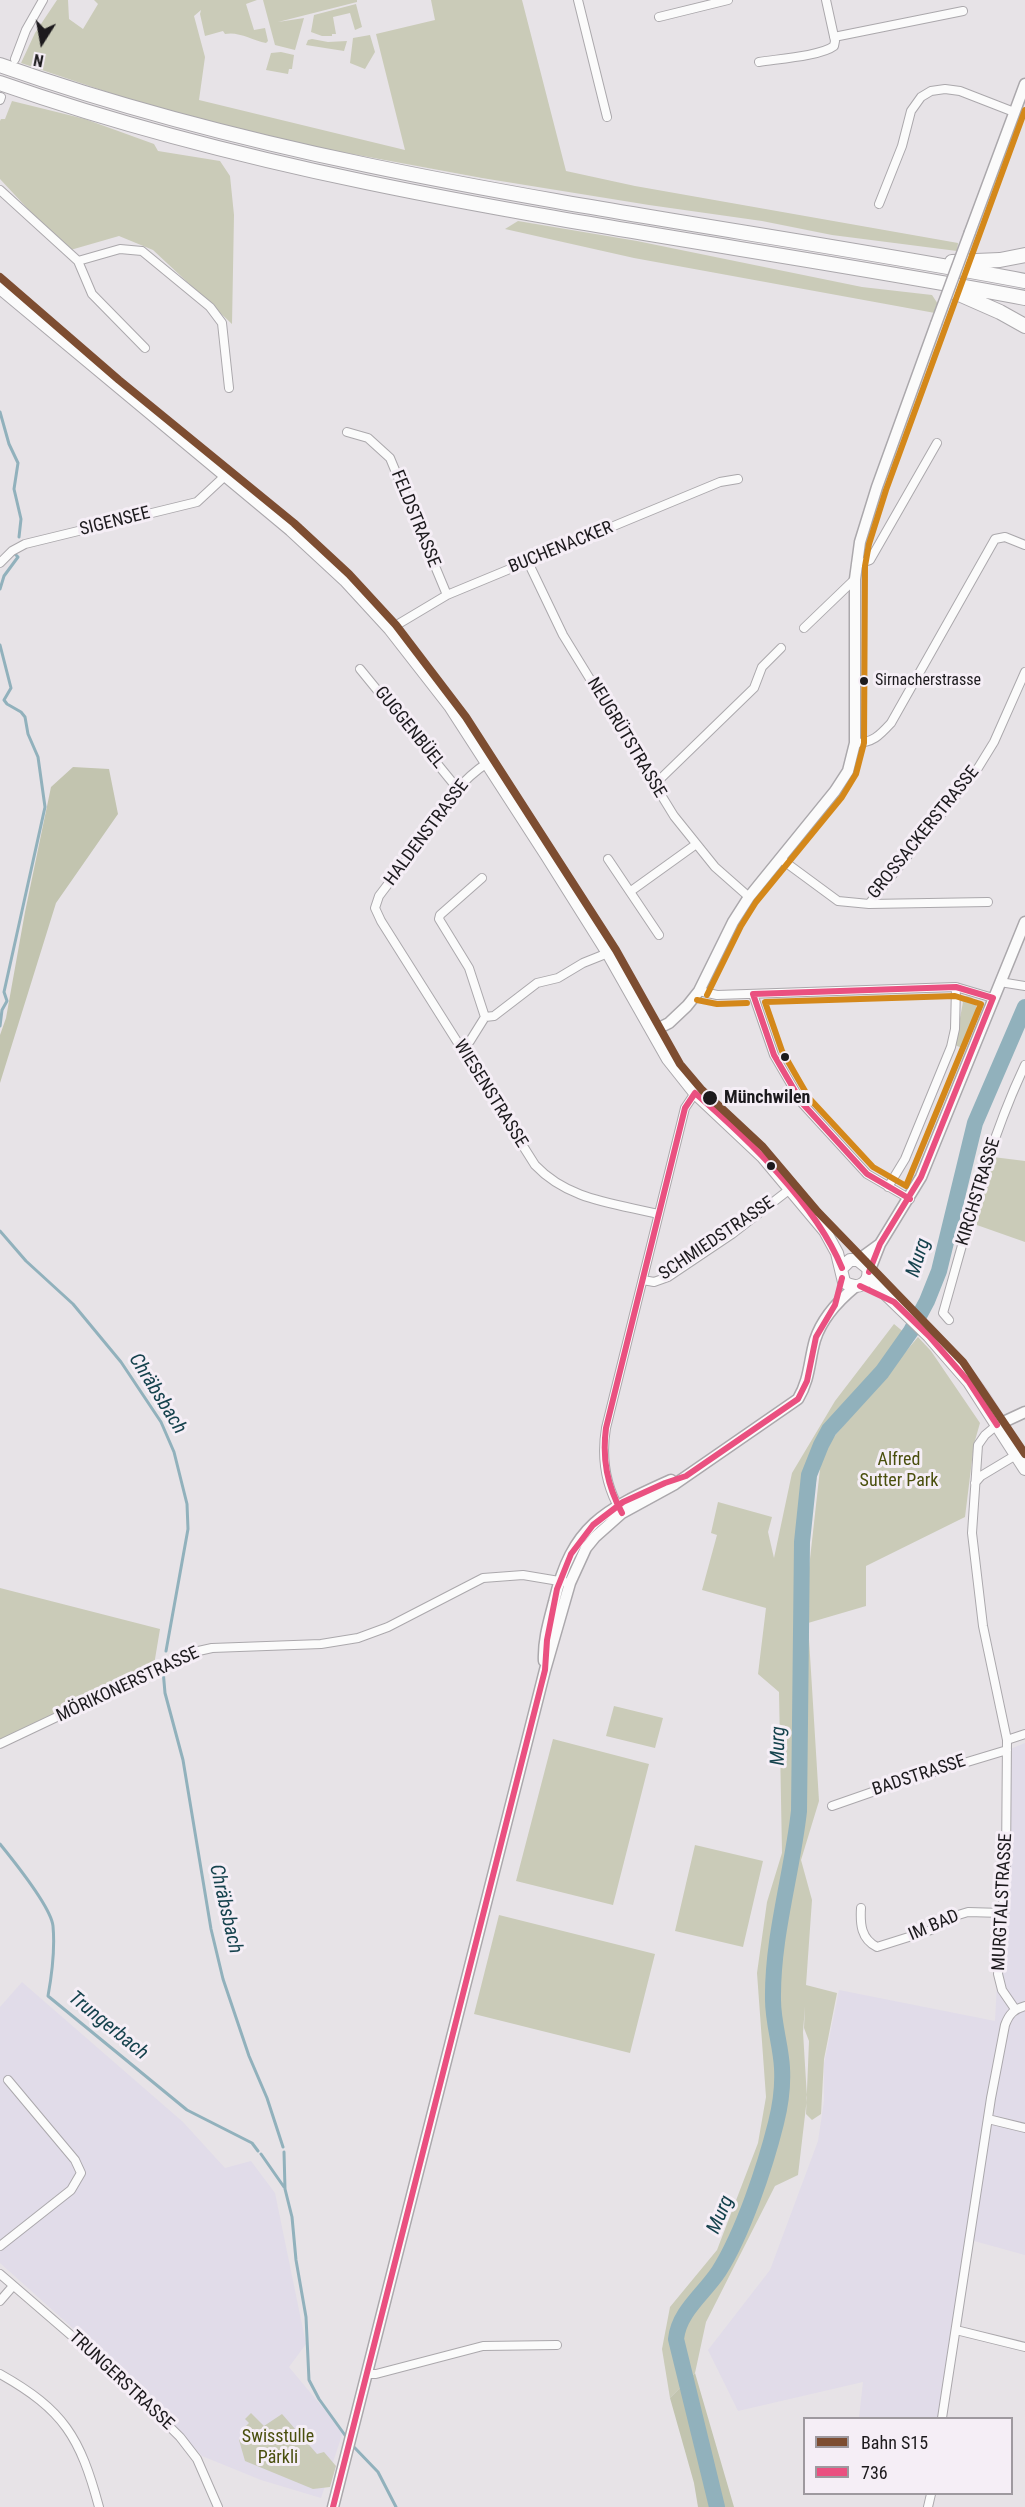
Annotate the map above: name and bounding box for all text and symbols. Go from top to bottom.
north arrow [12,12,72,72]
text: N [32,50,45,70]
street label: FELDSTRASSE [386,467,444,571]
street label: SIGENSEE [78,503,152,541]
street label: BUCHENACKER [506,517,616,579]
place label: Sirnacherstrasse [875,671,981,691]
street label: NEUGRÜTSTRASSE [582,674,670,802]
marker: Sirnacherstrasse [858,675,870,687]
street label: GUGGENBÜEL [369,683,449,773]
street label: GROSSACKERSTRASSE [864,762,984,904]
street label: HALDENSTRASSE [380,776,474,890]
street label: WIESENSTRASSE [448,1036,532,1152]
unlabelled marker [779,1051,791,1063]
place label: Münchwilen [724,1087,810,1109]
marker: Münchwilen [701,1089,719,1107]
street label: KIRCHSTRASSE [952,1136,1006,1248]
unlabelled marker [765,1160,777,1172]
street label: SCHMIEDSTRASSE [655,1193,779,1285]
water label: Murg [902,1236,936,1280]
water label: Chräbsbach [123,1349,191,1439]
park label: Alfred Sutter Park [860,1449,938,1492]
street label: MÖRIKONERSTRASSE [53,1643,203,1727]
water label: Murg [767,1726,791,1766]
street label: BADSTRASSE [870,1751,968,1801]
street label: MURGTALSTRASSE [989,1833,1017,1971]
water label: Chräbsbach [203,1862,247,1956]
street label: IM BAD [906,1906,962,1946]
water label: Trungerbach [63,1987,153,2065]
water label: Murg [702,2192,740,2238]
street label: TRUNGERSTRASSE [64,2327,178,2435]
legend [803,2417,1013,2495]
park label: Swisstulle Pärkli [242,2426,314,2468]
text: Bahn S15 [861,2432,928,2453]
text: 736 [861,2462,888,2483]

